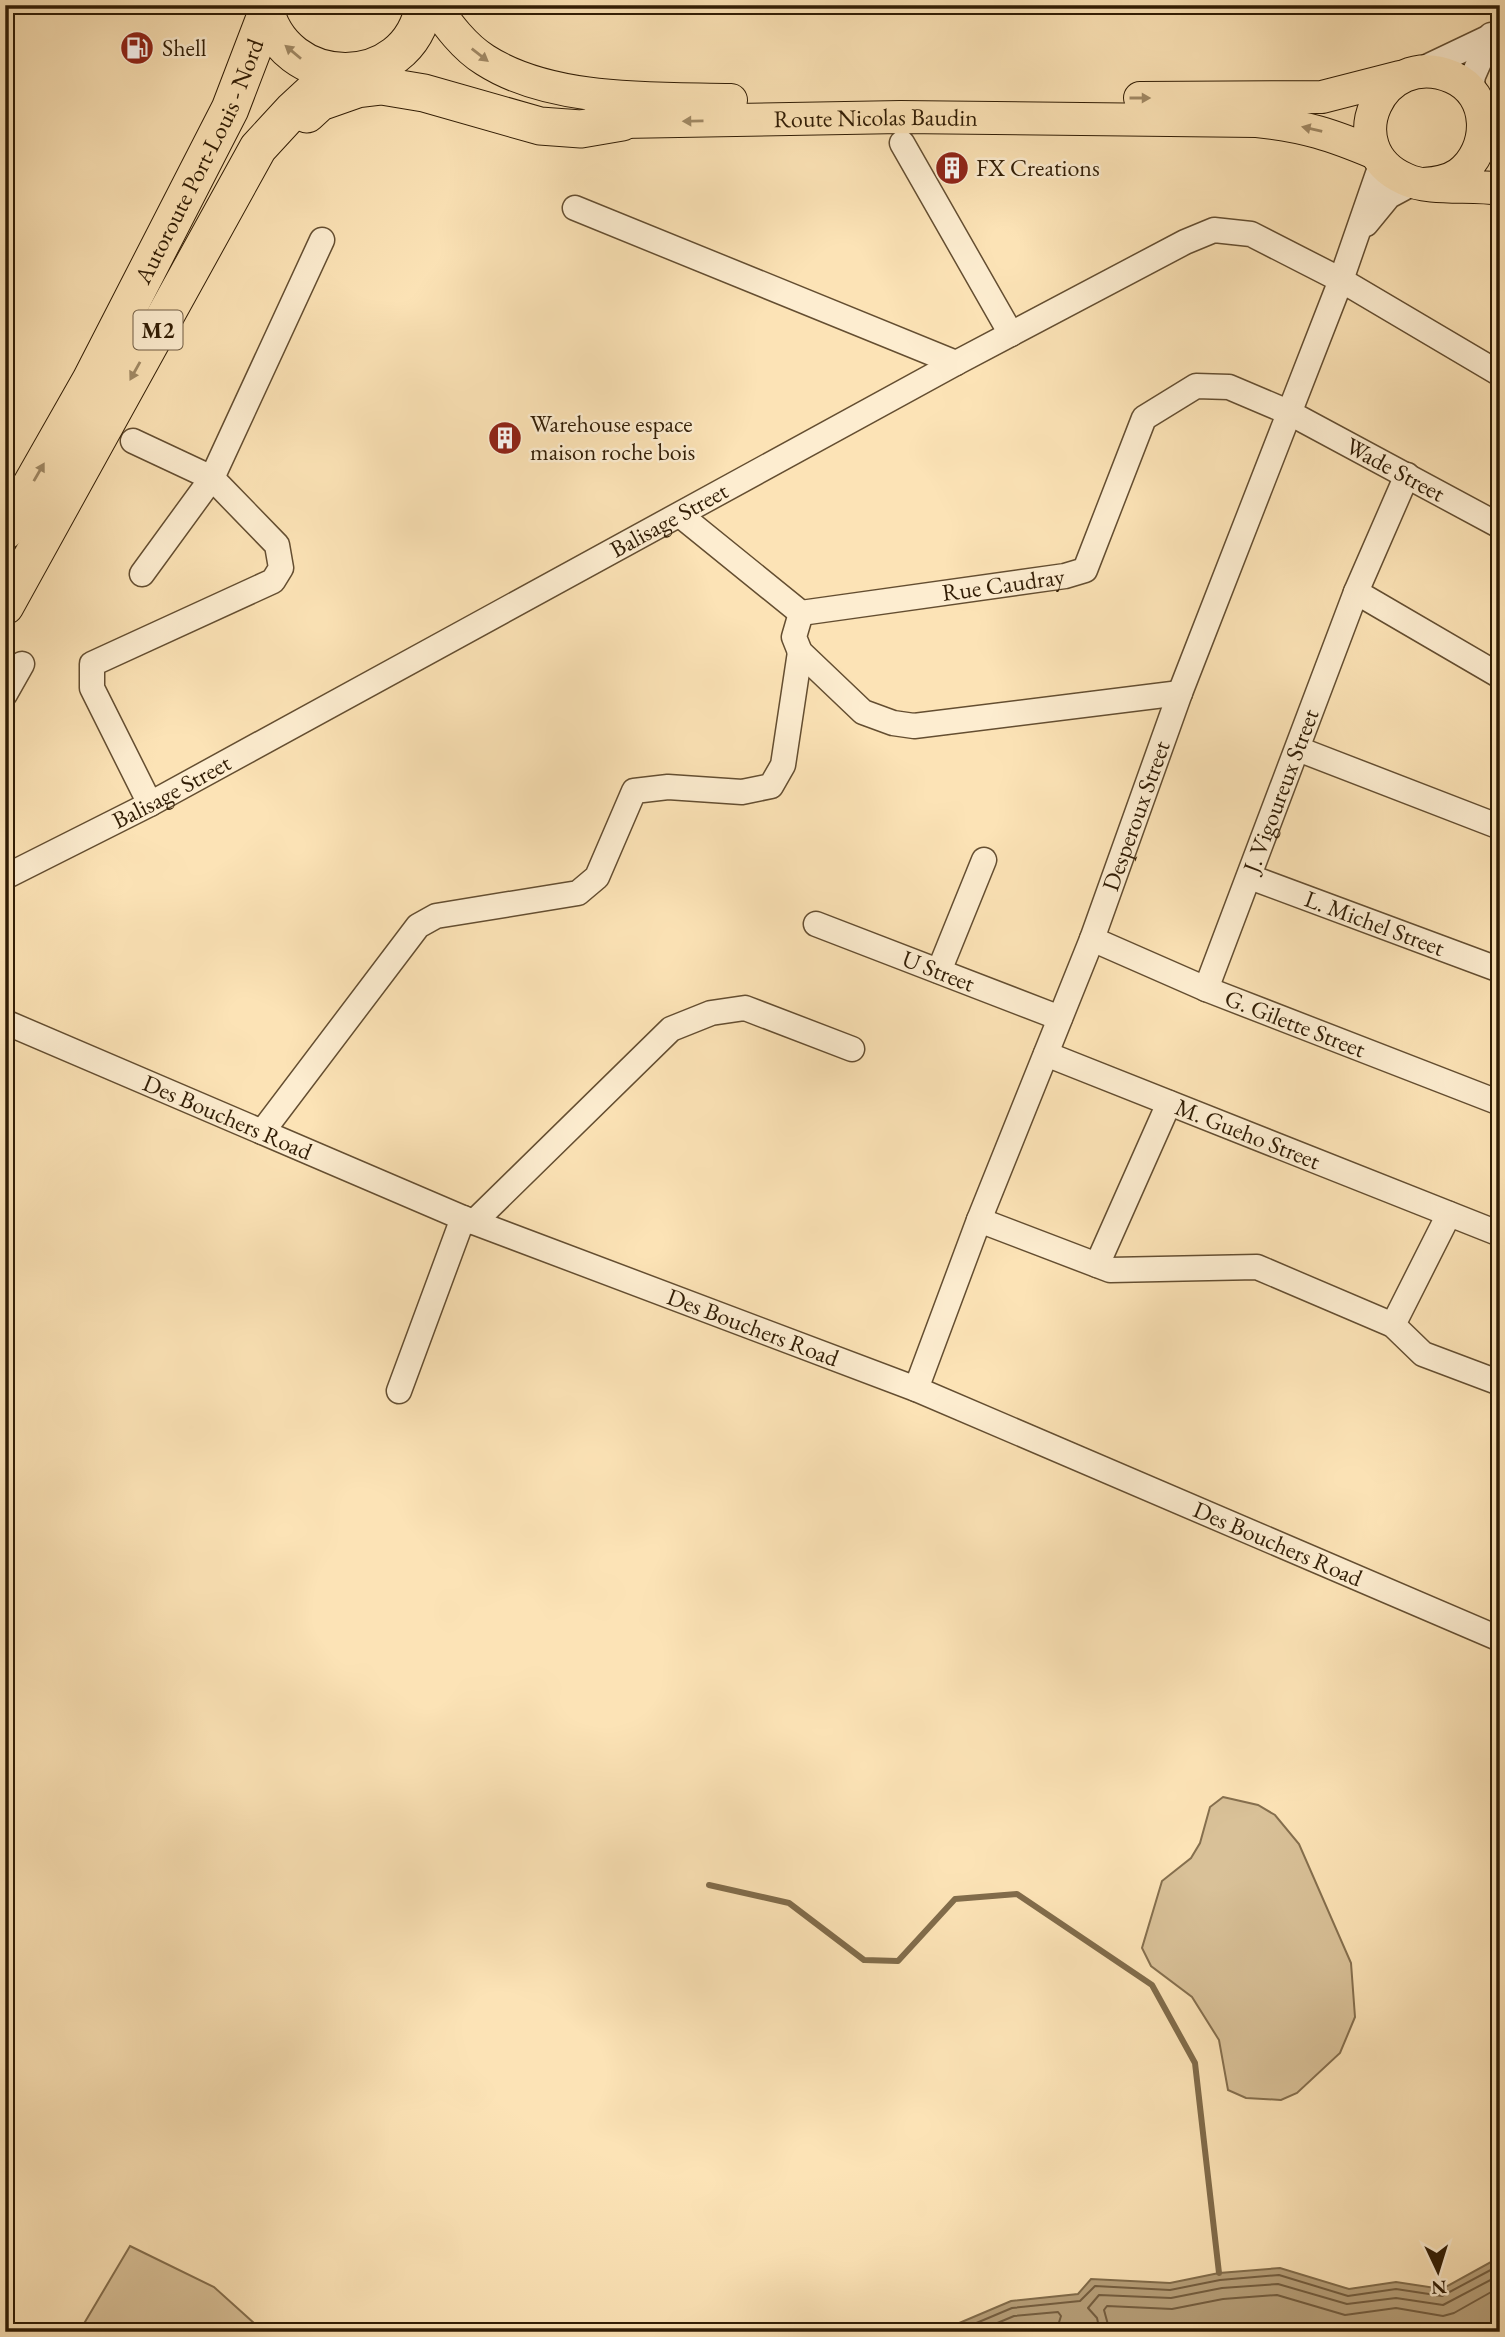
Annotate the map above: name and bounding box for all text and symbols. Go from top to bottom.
fuel station icon: Shell [118,29,156,67]
place label: Shell [162,32,207,63]
street label: Autoroute Port-Louis - Nord [126,33,271,290]
one-way arrow [284,44,302,60]
one-way arrow [471,48,489,62]
one-way arrow [1130,92,1152,104]
street label: Route Nicolas Baudin [773,101,978,134]
one-way arrow [682,115,704,127]
one-way arrow [1301,124,1323,135]
building icon: FX Creations [933,149,971,187]
place label: FX Creations [976,152,1100,183]
road number: M2 [134,310,182,350]
one-way arrow [129,362,141,381]
place label: Warehouse espace maison roche bois [530,408,695,467]
building icon: Warehouse espace maison roche bois [486,419,524,457]
street label: Wade Street [1340,430,1451,509]
one-way arrow [33,462,45,481]
street label: Balisage Street [604,475,734,564]
street label: Rue Caudray [940,560,1067,608]
street label: J. Vigoureux Street [1235,704,1326,879]
street label: Desperoux Street [1094,736,1177,895]
street label: Balisage Street [107,747,236,836]
street label: L. Michel Street [1301,883,1449,963]
street label: U Street [898,943,980,999]
street label: G. Gilette Street [1220,982,1370,1065]
street label: Des Bouchers Road [138,1067,318,1167]
street label: M. Gueho Street [1171,1091,1325,1176]
street label: Des Bouchers Road [663,1280,844,1374]
street label: Des Bouchers Road [1189,1494,1368,1594]
north arrow [1404,2236,1474,2306]
text: N [1430,2274,1448,2301]

